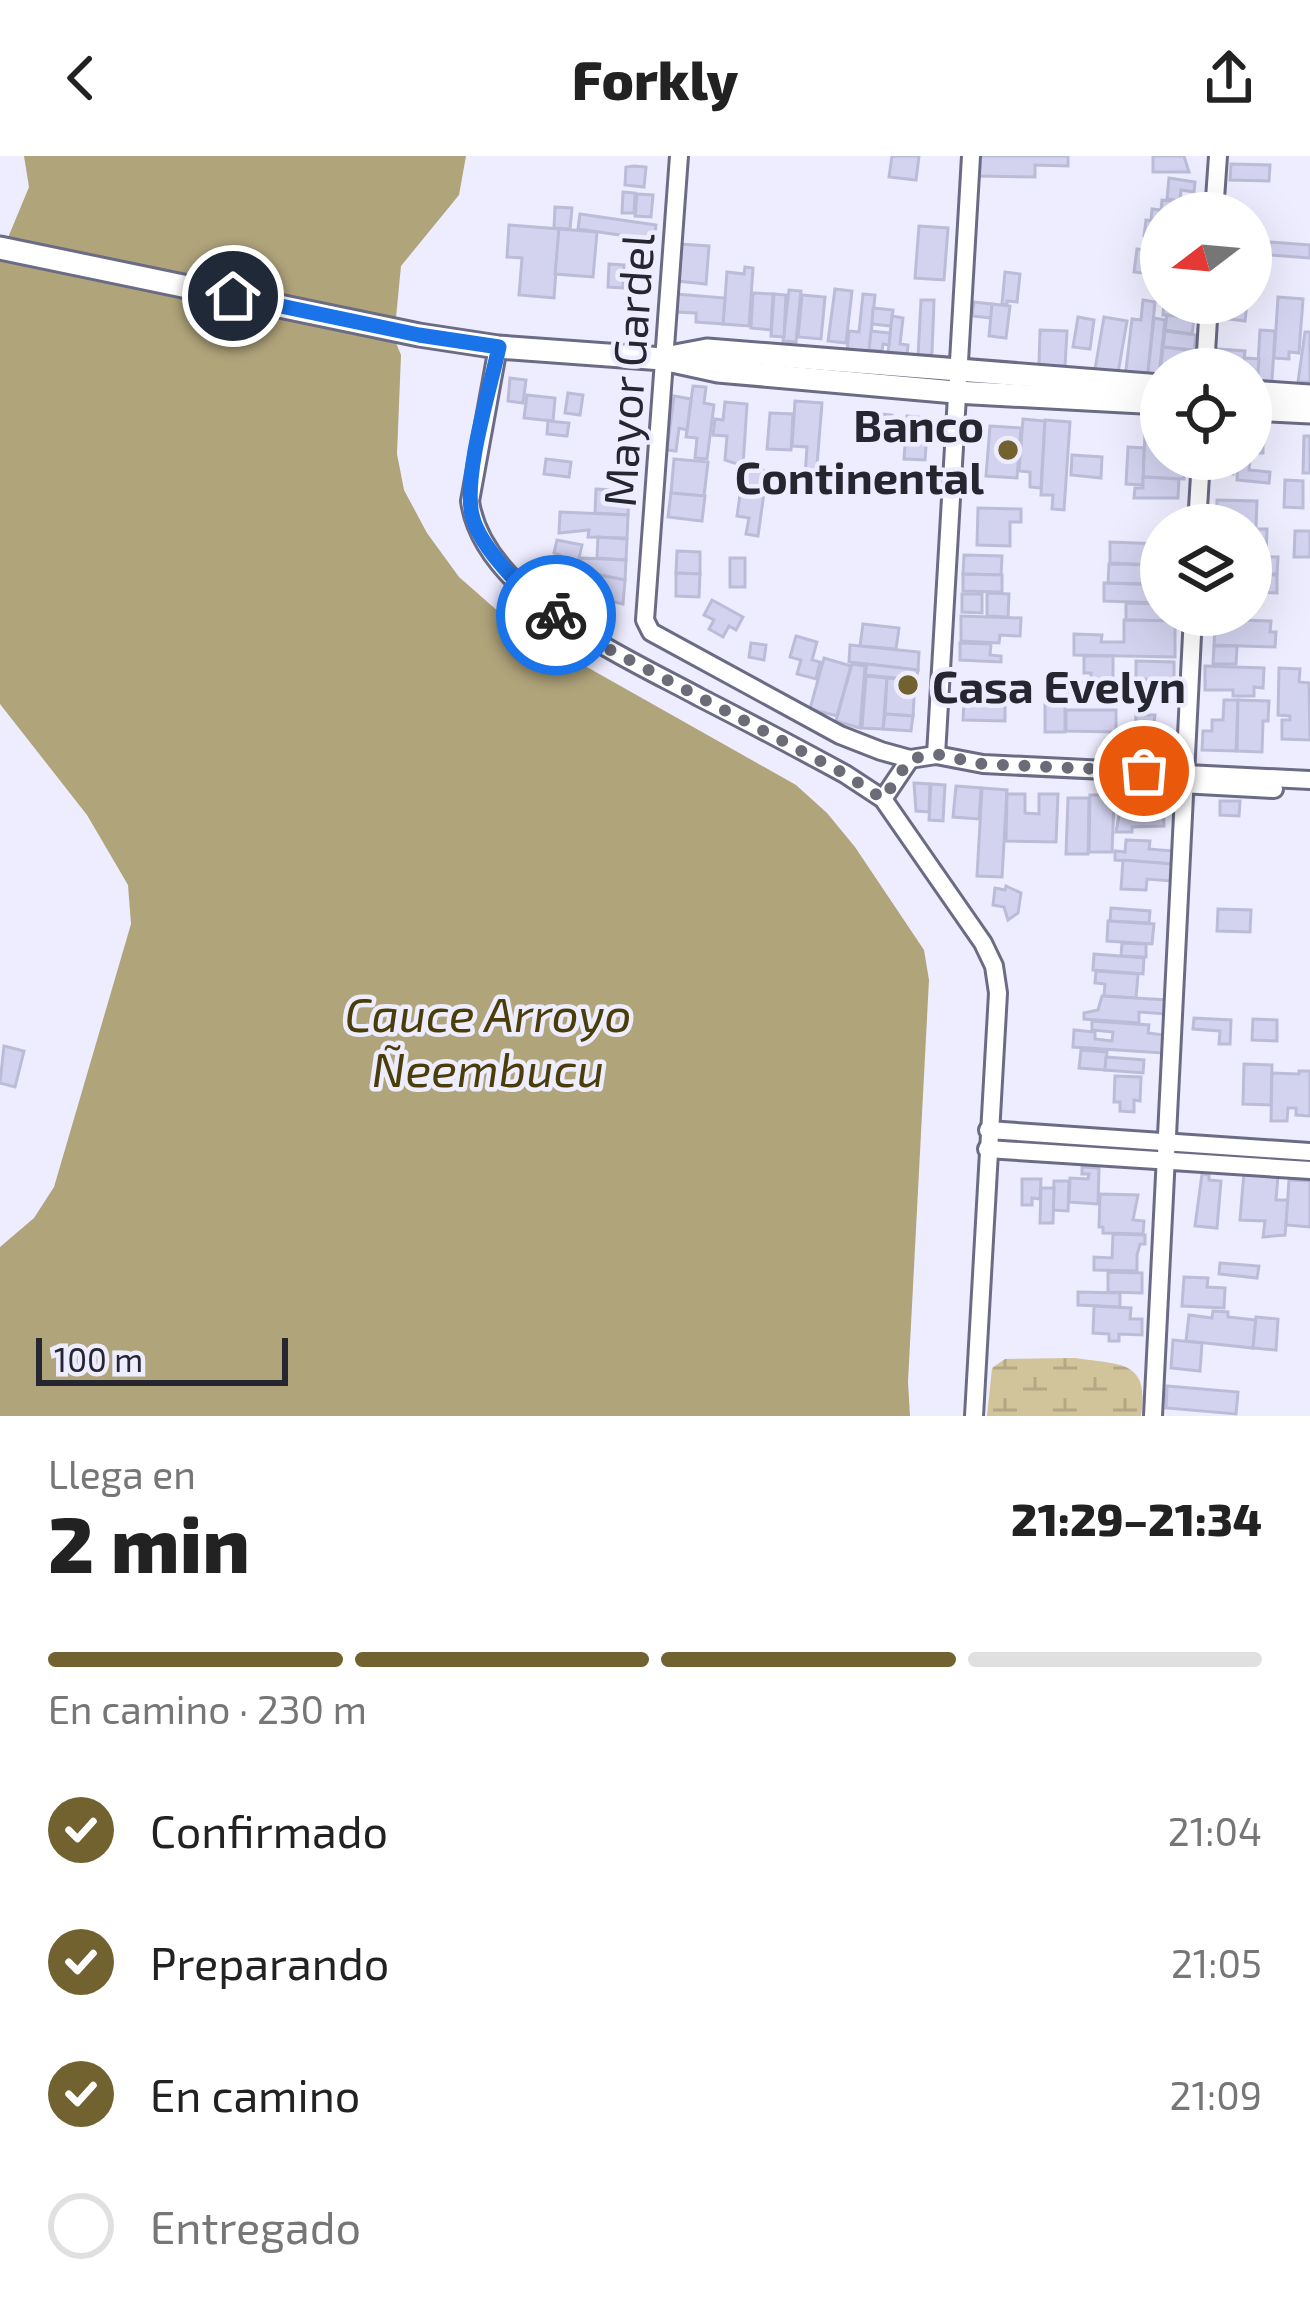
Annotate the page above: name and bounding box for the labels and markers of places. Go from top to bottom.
pin [182,245,284,347]
place label: Banco Continental [735,397,984,503]
marker: Banco Continental [995,437,1021,463]
place label: Casa Evelyn [932,658,1186,713]
marker: Casa Evelyn [895,672,921,698]
pin [1093,720,1195,822]

